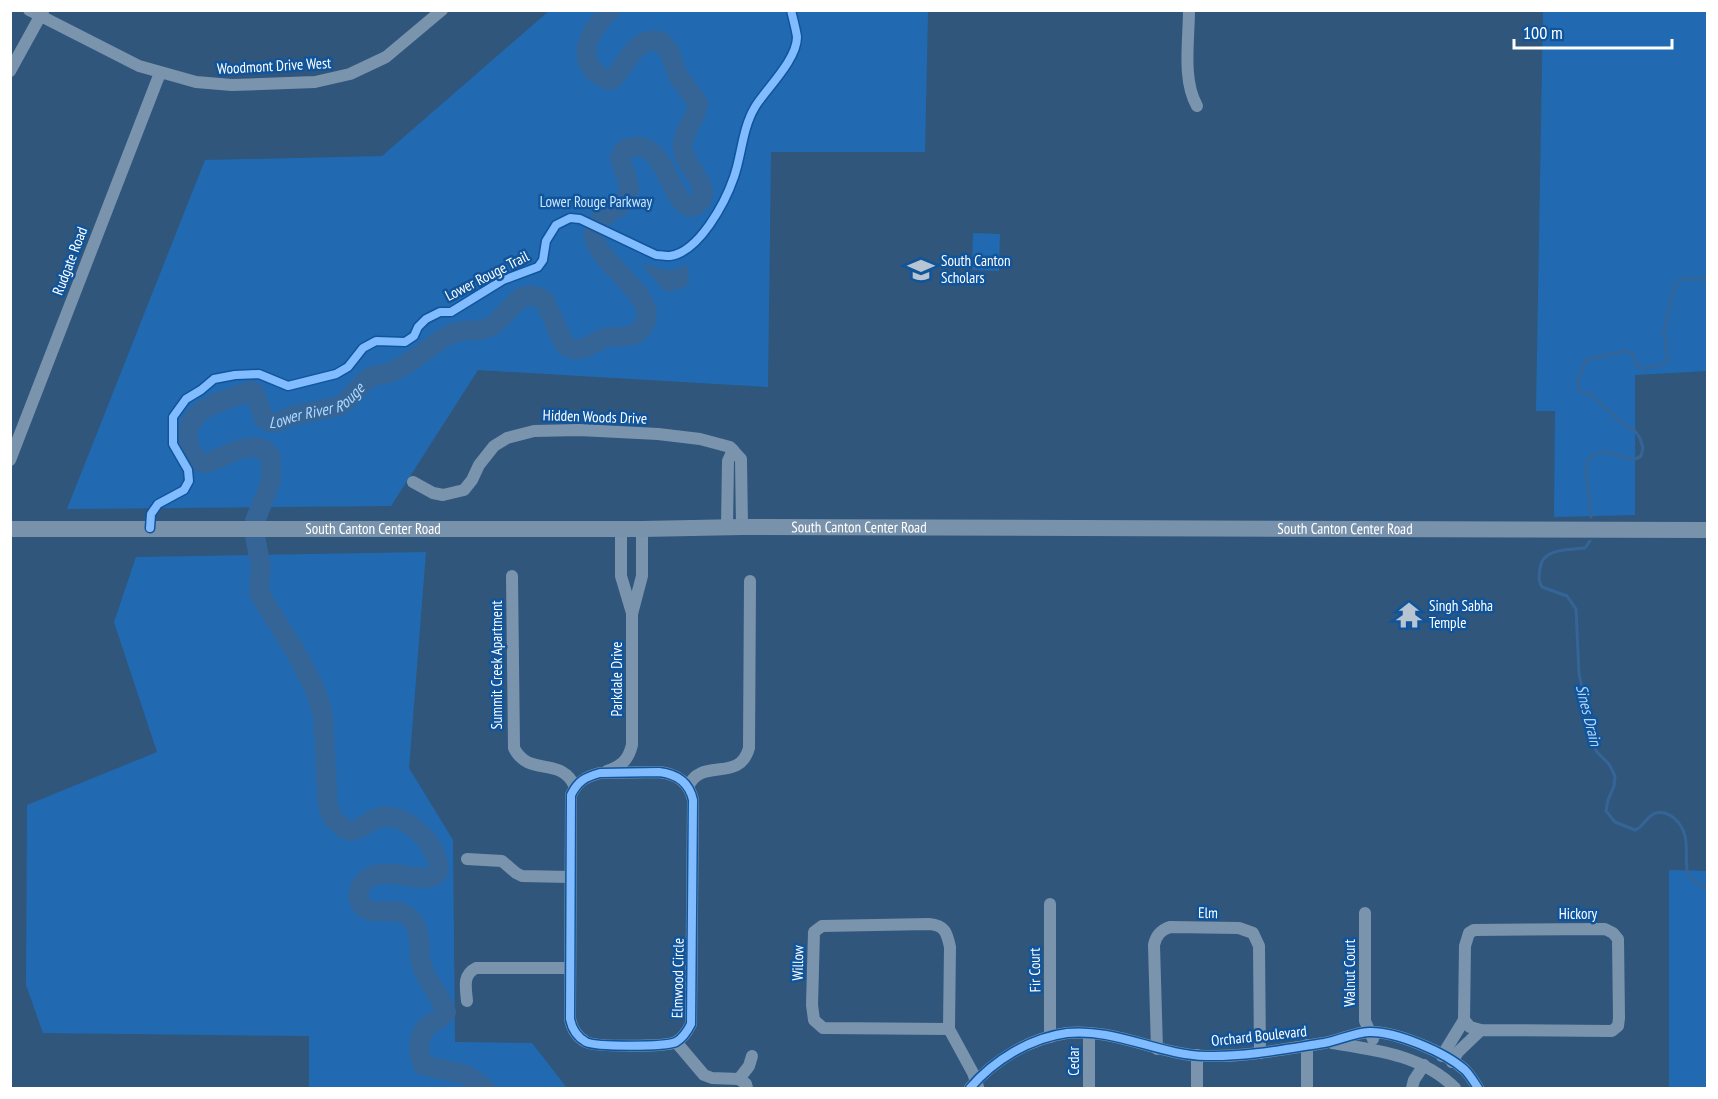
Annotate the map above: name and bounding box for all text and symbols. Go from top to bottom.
scale bar [1514,12,1672,50]
text: 100 m [1523,21,1563,44]
street label: Woodmont Drive West [216,53,332,78]
park label: Lower Rouge Parkway [540,192,653,211]
street label: Rudgate Road [48,224,91,298]
street label: Lower Rouge Trail [442,246,532,305]
place label: South Canton Scholars [941,251,1011,287]
school or university icon: South Canton Scholars [906,255,936,285]
water label: Lower River Rouge [269,377,369,432]
street label: Hidden Woods Drive [542,405,648,428]
street label: South Canton Center Road [791,517,927,537]
street label: South Canton Center Road [305,519,441,538]
street label: South Canton Center Road [1277,519,1413,538]
place label: Singh Sabha Temple [1429,596,1493,632]
street label: Summit Creek Apartment [487,600,506,730]
temple icon: Singh Sabha Temple [1394,600,1424,630]
street label: Parkdale Drive [607,642,626,716]
water label: Sines Drain [1572,682,1606,749]
street label: Elm [1198,903,1218,922]
street label: Hickory [1559,904,1598,923]
street label: Elmwood Circle [667,938,688,1018]
street label: Walnut Court [1340,939,1359,1007]
street label: Willow [788,945,807,981]
street label: Fir Court [1025,947,1044,993]
street label: Orchard Boulevard [1210,1021,1308,1050]
street label: Cedar [1064,1045,1083,1076]

